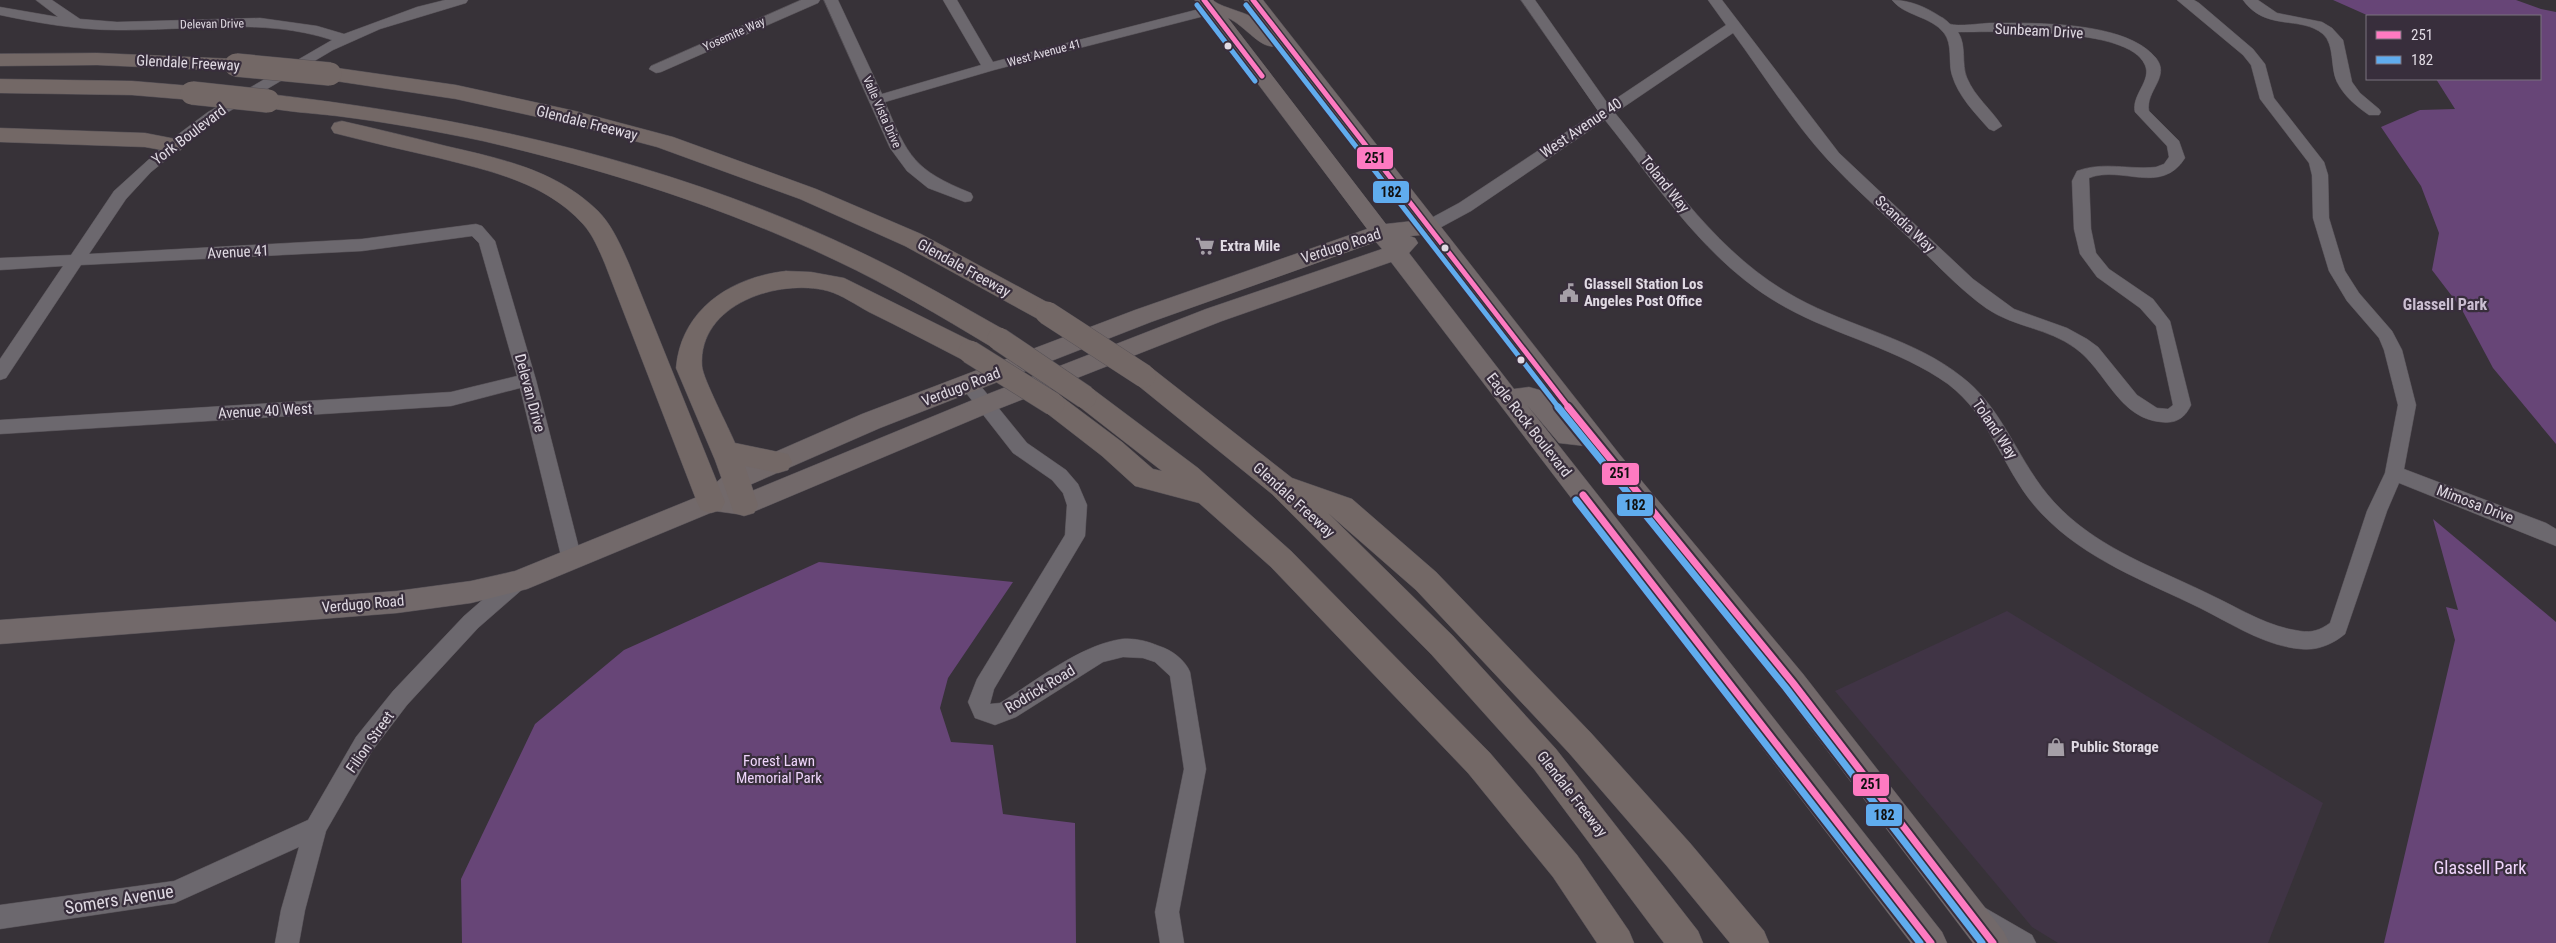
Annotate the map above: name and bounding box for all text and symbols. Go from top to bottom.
street label: Yosemite Way [701,14,767,54]
legend [2366,15,2541,80]
street label: Delevan Drive [180,16,245,32]
street label: Sunbeam Drive [1994,20,2084,42]
text: 251 [2411,26,2433,44]
street label: West Avenue 41 [1006,36,1082,70]
unlabelled marker [1223,41,1233,51]
street label: Glendale Freeway [136,51,240,75]
text: 182 [2411,51,2433,69]
street label: Valle Vista Drive [860,74,904,150]
street label: West Avenue 40 [1537,94,1625,162]
street label: York Boulevard [148,101,230,169]
street label: Glendale Freeway [534,102,640,144]
line badge: 251 [1356,146,1394,170]
text: 251 [1364,150,1386,166]
street label: Toland Way [1637,152,1693,216]
line badge: 182 [1372,180,1410,204]
text: 182 [1380,184,1402,200]
street label: Scandia Way [1871,192,1939,256]
street label: Verdugo Road [1299,225,1383,267]
street label: Glendale Freeway [914,235,1014,301]
supermarket icon: Extra Mile [1194,235,1216,257]
place label: Extra Mile [1220,237,1280,255]
street label: Avenue 41 [207,241,269,263]
unlabelled marker [1440,243,1450,253]
place label: Glassell Station Los Angeles Post Office [1584,275,1704,310]
public building icon: Glassell Station Los Angeles Post Office [1558,282,1580,304]
district label: Glassell Park [2403,295,2488,314]
street label: Delevan Drive [511,352,549,434]
unlabelled marker [1516,355,1526,365]
street label: Verdugo Road [919,364,1003,410]
street label: Eagle Rock Boulevard [1483,369,1575,481]
street label: Toland Way [1969,396,2021,462]
street label: Avenue 40 West [217,400,313,422]
street label: Glendale Freeway [1249,459,1339,541]
line badge: 251 [1601,462,1640,486]
text: 251 [1609,465,1631,481]
street label: Mimosa Drive [2434,481,2516,527]
line badge: 182 [1616,493,1654,517]
text: 182 [1624,497,1646,513]
street label: Verdugo Road [321,591,405,617]
street label: Rodrick Road [1002,661,1078,717]
street label: Filion Street [342,708,398,776]
shop icon: Public Storage [2045,736,2067,758]
place label: Public Storage [2071,738,2159,756]
street label: Glendale Freeway [1533,748,1611,840]
park label: Forest Lawn Memorial Park [736,752,822,787]
line badge: 251 [1852,773,1890,797]
text: 251 [1860,776,1882,792]
line badge: 182 [1865,803,1903,827]
text: 182 [1873,807,1895,823]
park label: Glassell Park [2434,857,2526,878]
street label: Somers Avenue [63,880,175,918]

